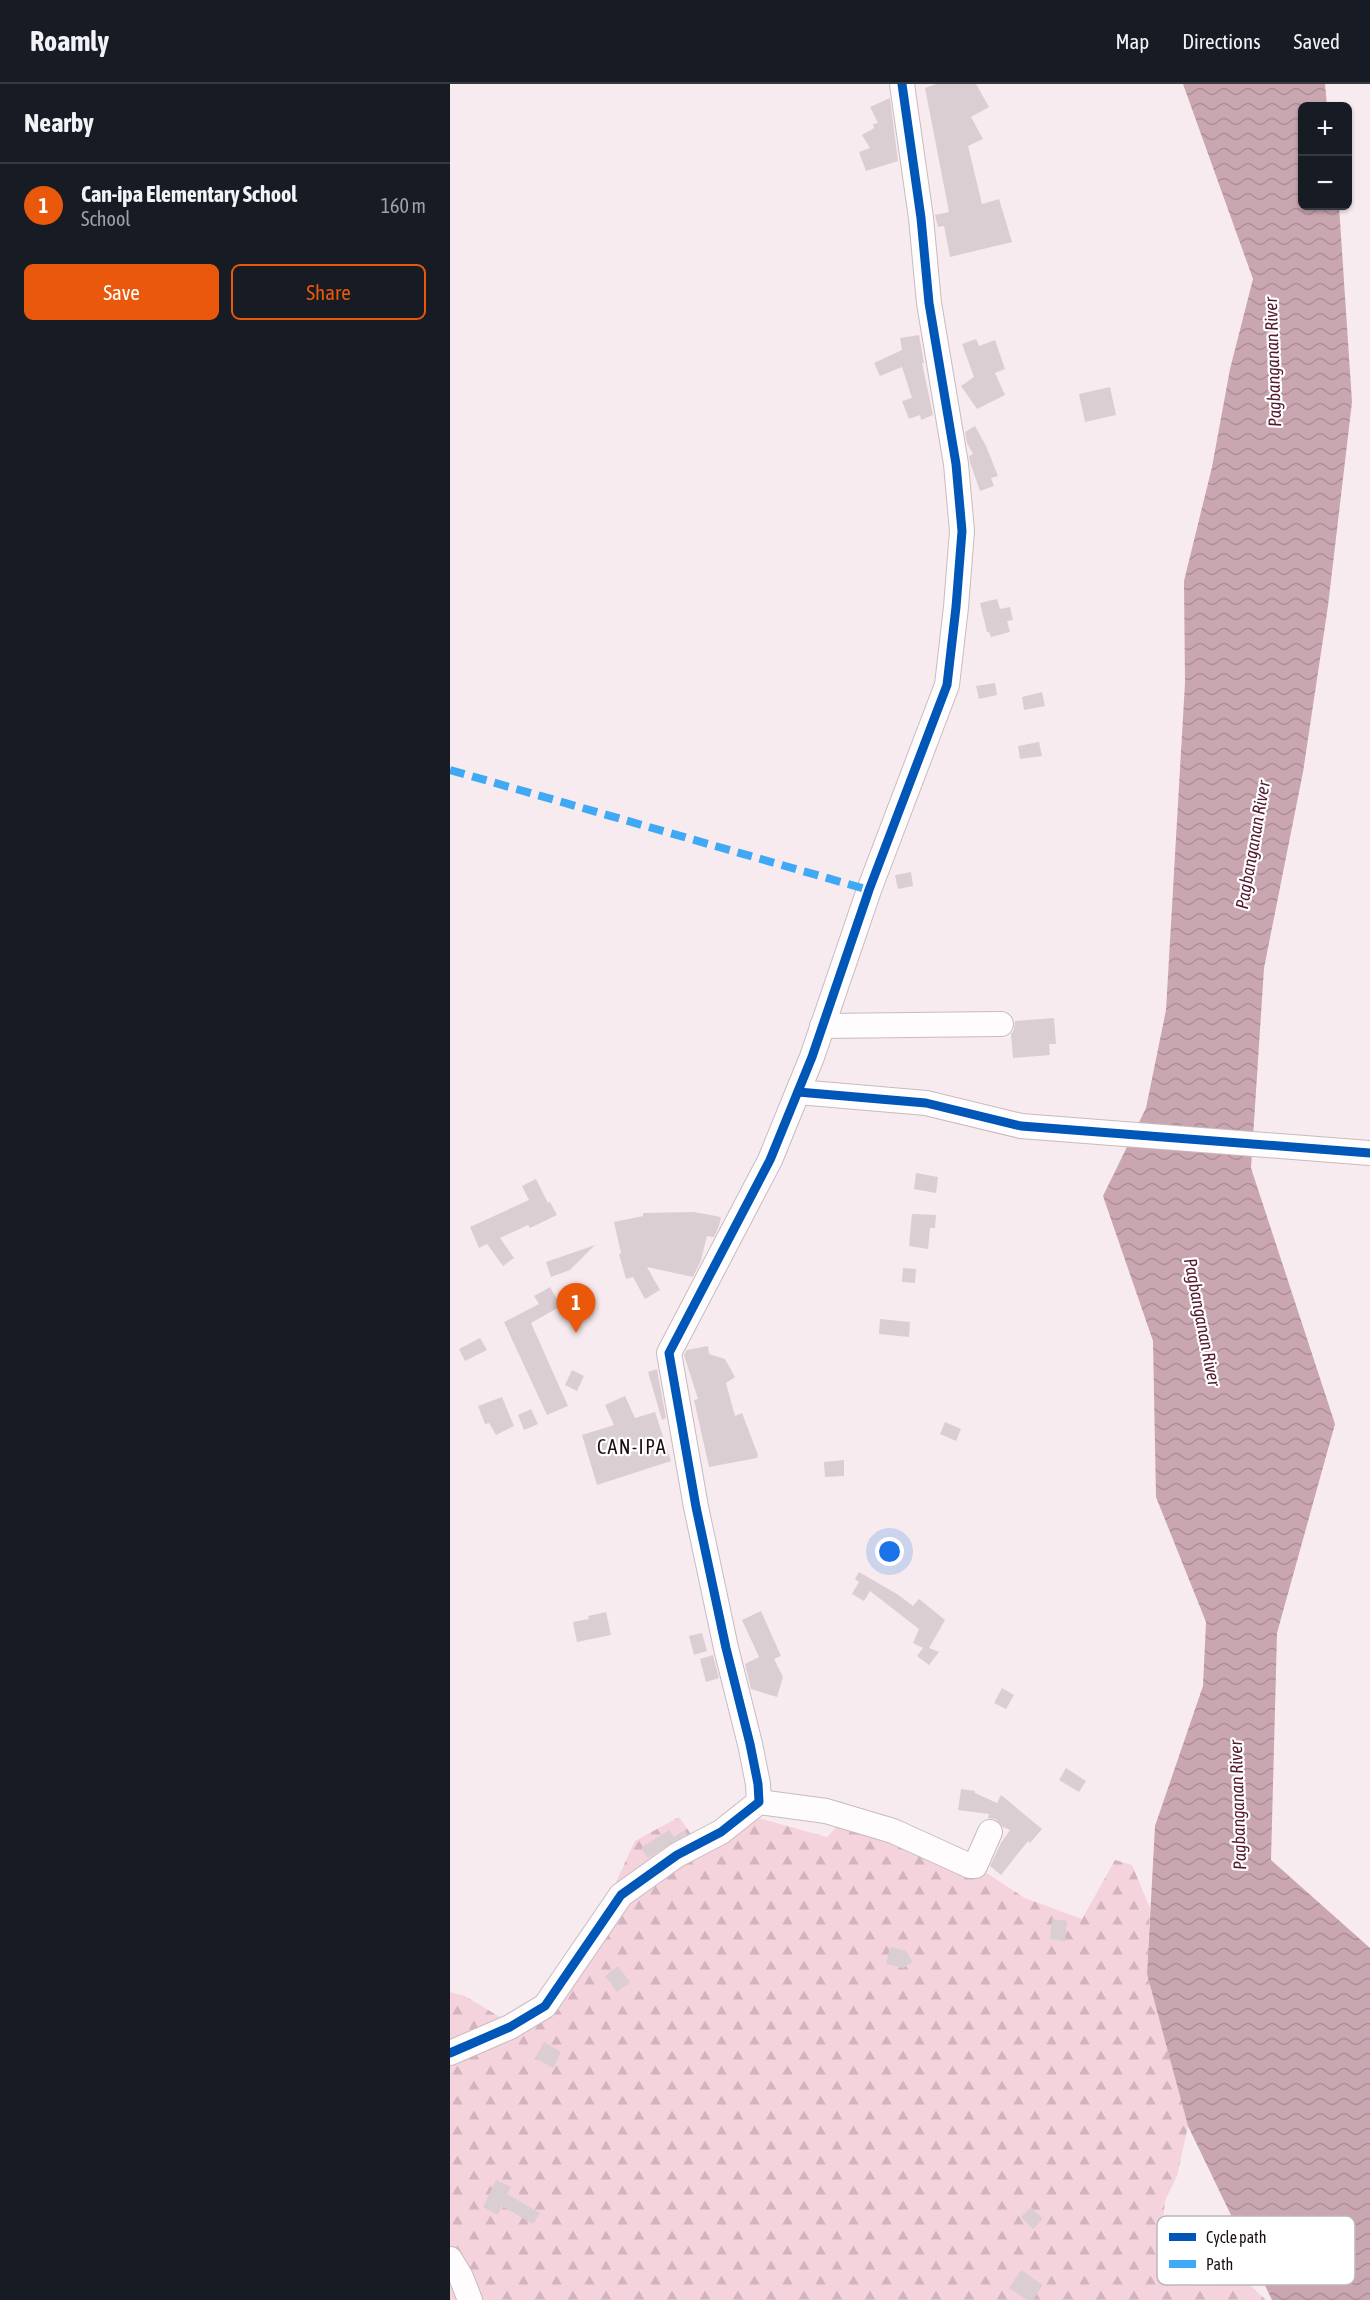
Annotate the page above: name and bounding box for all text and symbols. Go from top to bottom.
text: Roamly [30,25,109,57]
text: Map [1115,29,1149,53]
text: Directions [1182,29,1261,53]
text: Saved [1294,29,1340,53]
map controls [1298,102,1352,210]
button: + [1298,102,1352,156]
text: Nearby [24,108,94,138]
button: − [1298,156,1352,210]
text: Can-ipa Elementary School [81,181,297,207]
text: 1 [39,194,48,217]
text: 160 m [381,194,426,217]
text: School [81,207,131,230]
button: Save [24,264,219,320]
button: Share [231,264,426,320]
water label: Pagbanganan River [1260,296,1285,427]
water label: Pagbanganan River [1231,779,1274,911]
water label: Pagbanganan River [1180,1256,1225,1388]
pin: 1 [556,1284,596,1333]
district label: CAN-IPA [597,1435,667,1458]
your location [875,1537,904,1566]
water label: Pagbanganan River [1225,1739,1250,1870]
legend [1157,2216,1355,2285]
text: Cycle path [1206,2228,1266,2247]
text: Path [1206,2255,1233,2273]

